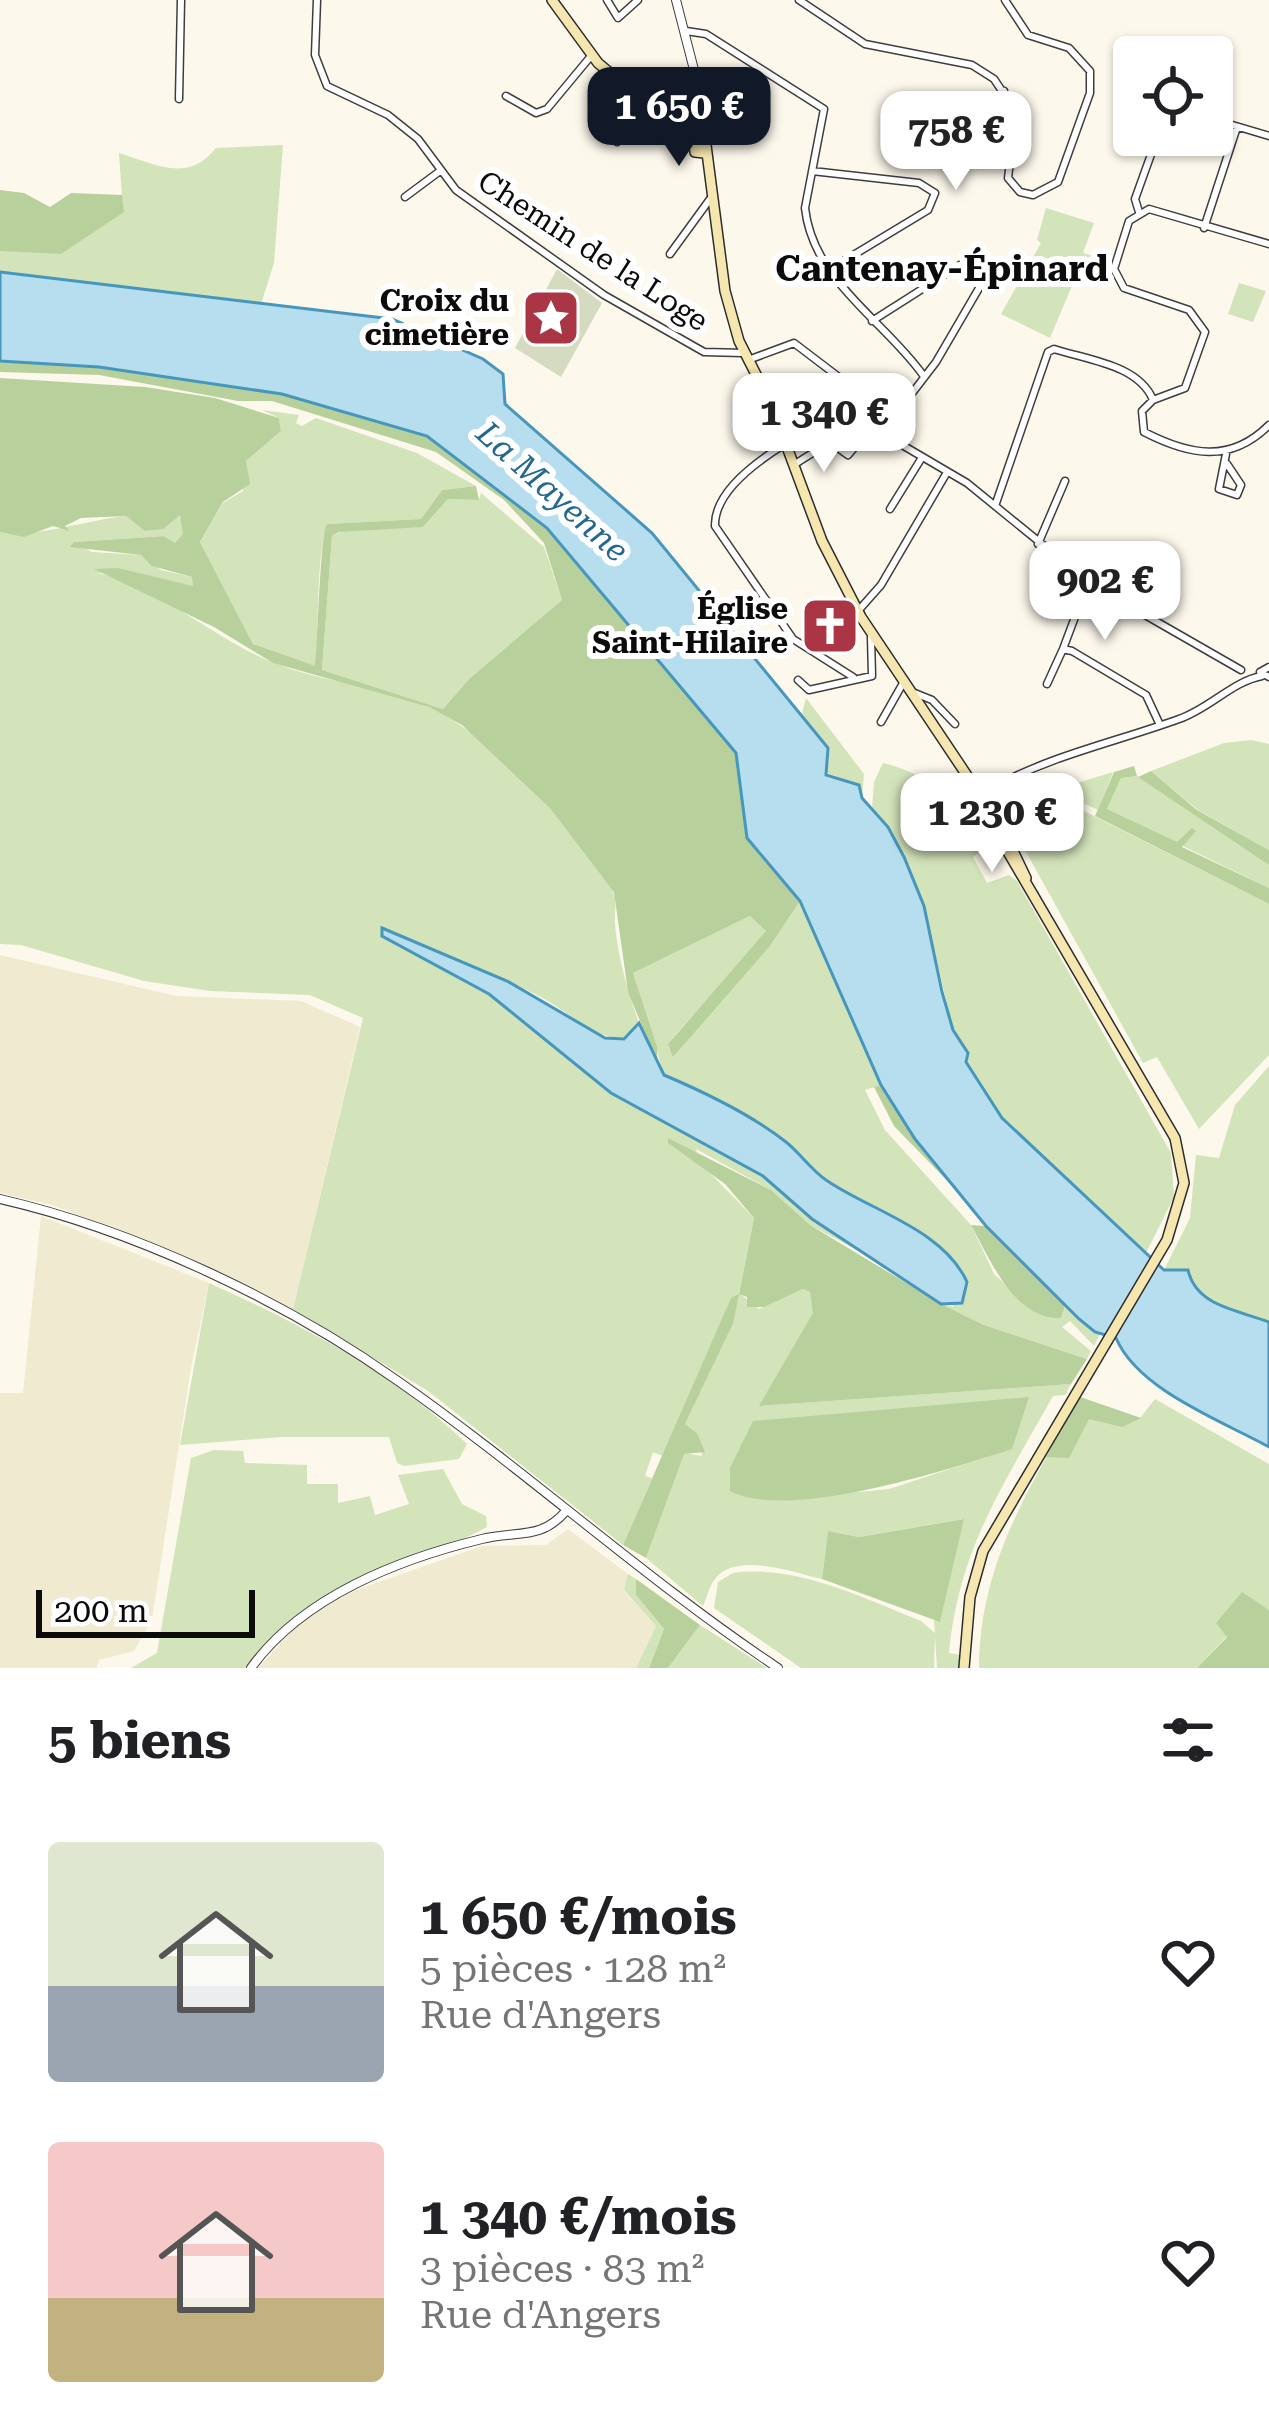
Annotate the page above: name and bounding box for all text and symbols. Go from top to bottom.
map controls [1113,36,1233,156]
button: locate [1113,36,1233,156]
pin: 1 650 € [568,67,790,169]
text: 1 650 € [615,83,743,129]
pin: 758 € [872,91,1040,193]
text: 758 € [907,107,1005,153]
street label: Chemin de la Loge [472,163,715,338]
district label: Cantenay-Épinard [775,247,1109,290]
place label: Croix du cimetière [364,283,509,352]
place icon: Croix du cimetière [520,287,582,349]
pin: 1 340 € [713,373,935,475]
text: 1 340 € [760,389,888,435]
water label: La Mayenne [468,412,636,570]
pin: 902 € [1021,541,1189,643]
text: 902 € [1056,557,1154,603]
place label: Église Saint-Hilaire [592,590,788,660]
church icon: Église Saint-Hilaire [799,595,861,657]
pin: 1 230 € [881,773,1103,875]
text: 1 230 € [928,789,1056,835]
scale bar [36,1584,255,1637]
text: 200 m [54,1591,148,1630]
icon: filters [1155,1707,1221,1773]
text: 5 biens [48,1711,231,1770]
text: 1 650 €/mois [420,1887,737,1946]
icon: home [144,1890,288,2034]
icon: heart [1155,1929,1221,1995]
text: 5 pièces · 128 m² [420,1946,726,1992]
text: Rue d'Angers [420,1992,661,2038]
text: 1 340 €/mois [420,2187,737,2246]
icon: home [144,2190,288,2334]
icon: heart [1155,2229,1221,2295]
text: 3 pièces · 83 m² [420,2246,704,2292]
text: Rue d'Angers [420,2292,661,2338]

